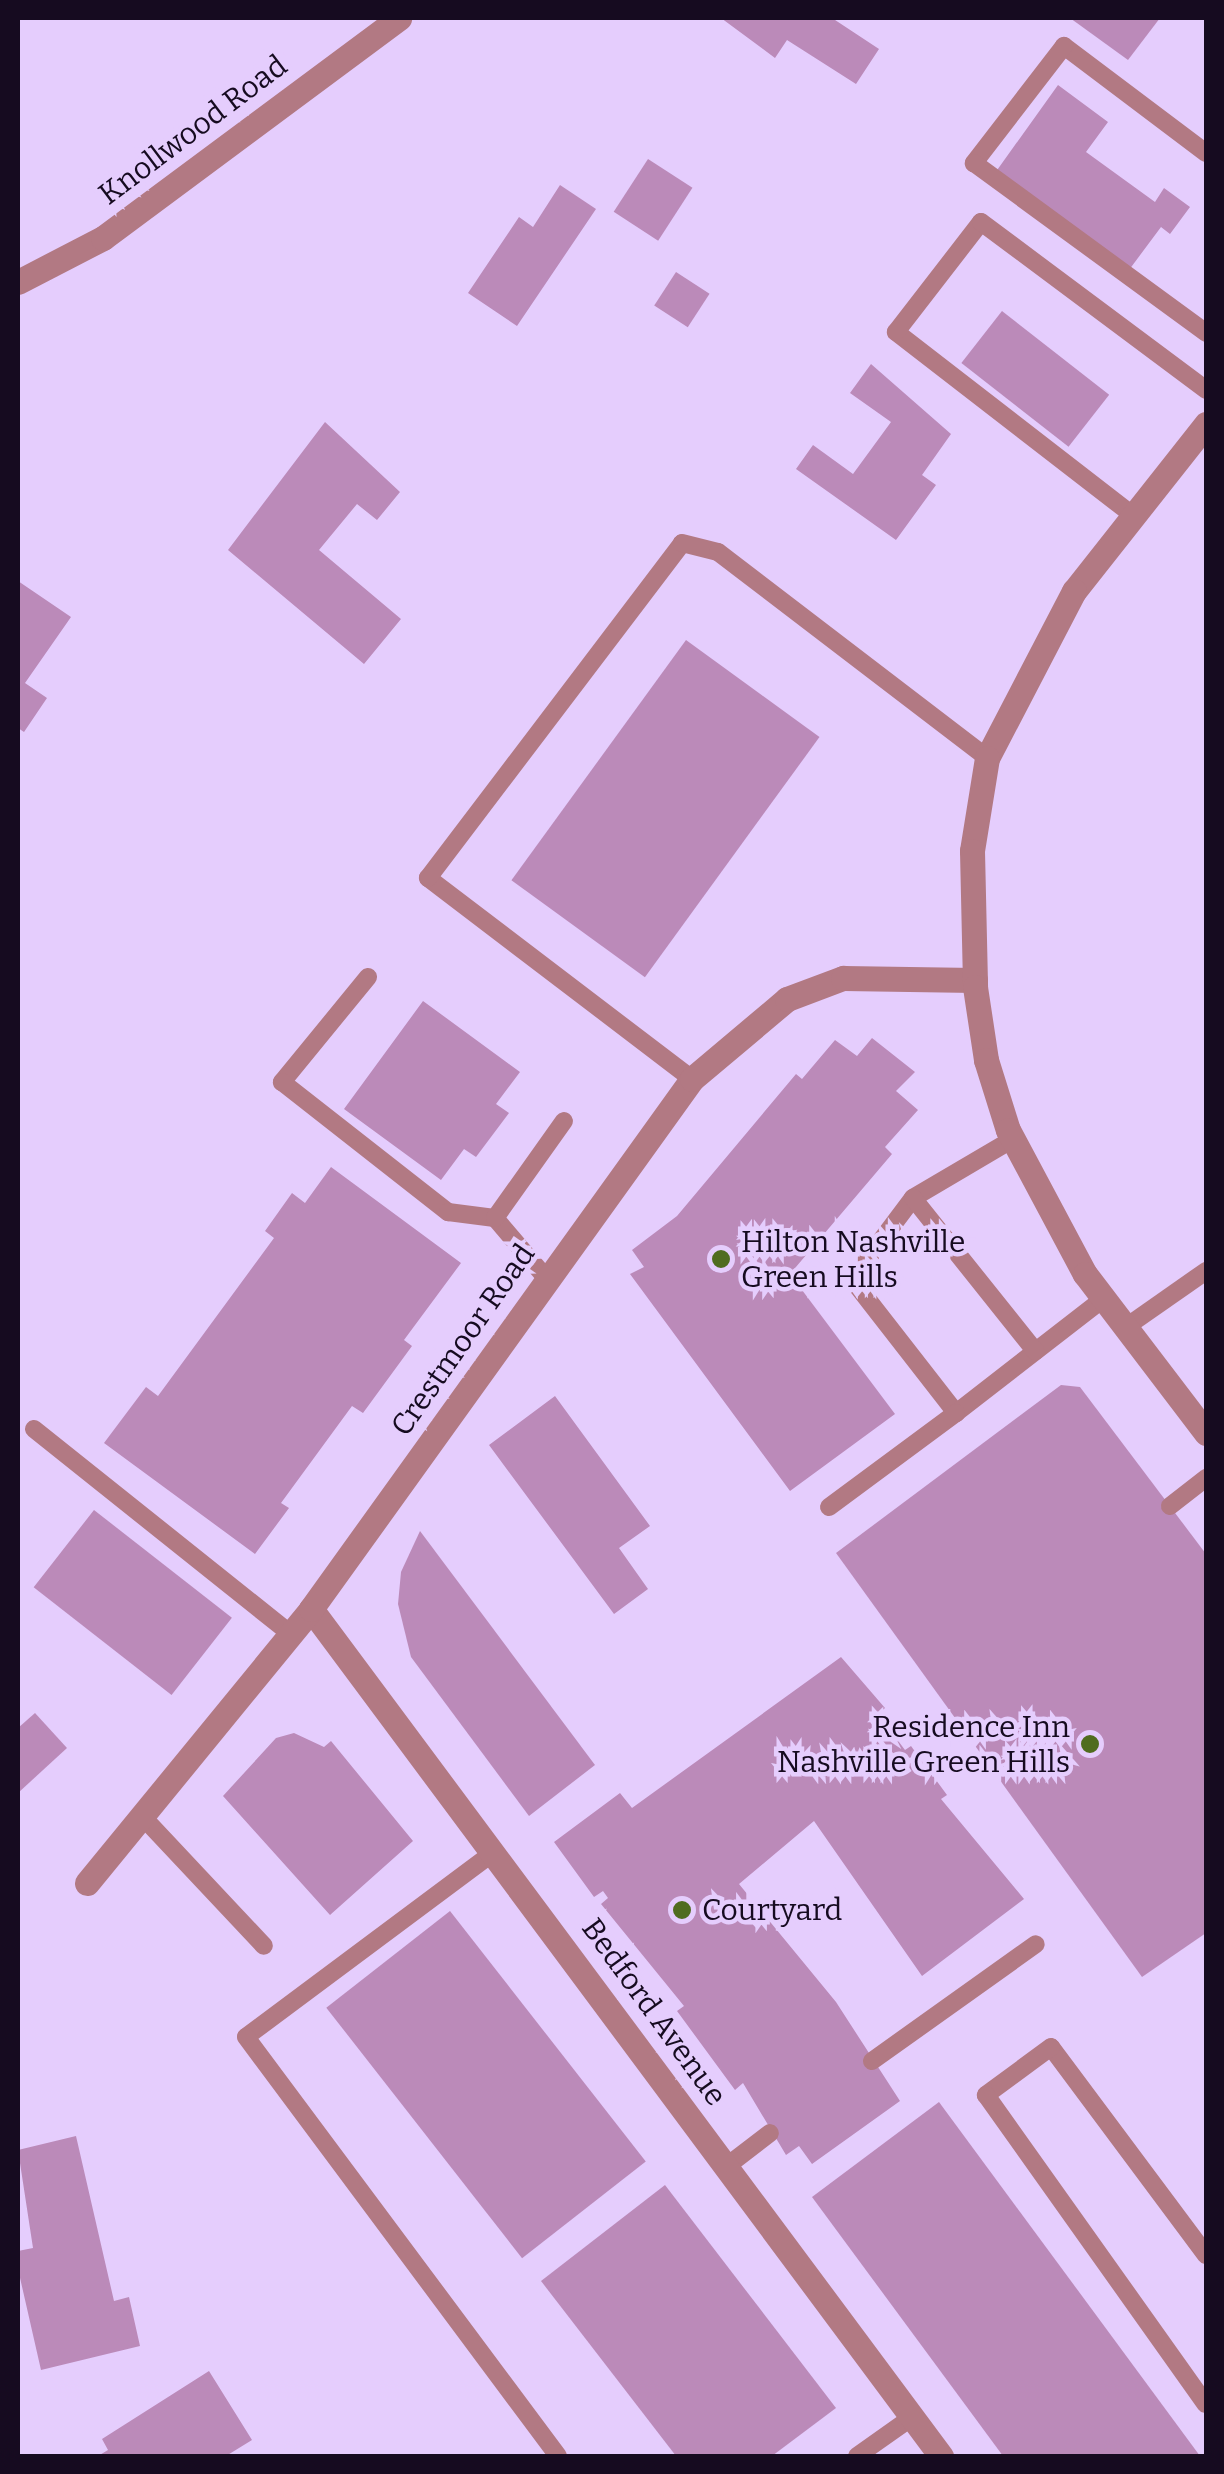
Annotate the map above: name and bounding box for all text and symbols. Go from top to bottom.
street label: Knollwood Road [92,48,294,212]
place label: Hilton Nashville Green Hills [741,1224,965,1294]
street label: Crestmoor Road [384,1237,542,1443]
marker: Hilton Nashville Green Hills [710,1248,732,1270]
place label: Residence Inn Nashville Green Hills [777,1709,1070,1780]
marker: Residence Inn Nashville Green Hills [1079,1733,1101,1755]
place label: Courtyard [702,1892,842,1928]
marker: Courtyard [671,1899,693,1921]
street label: Bedford Avenue [574,1911,734,2113]

